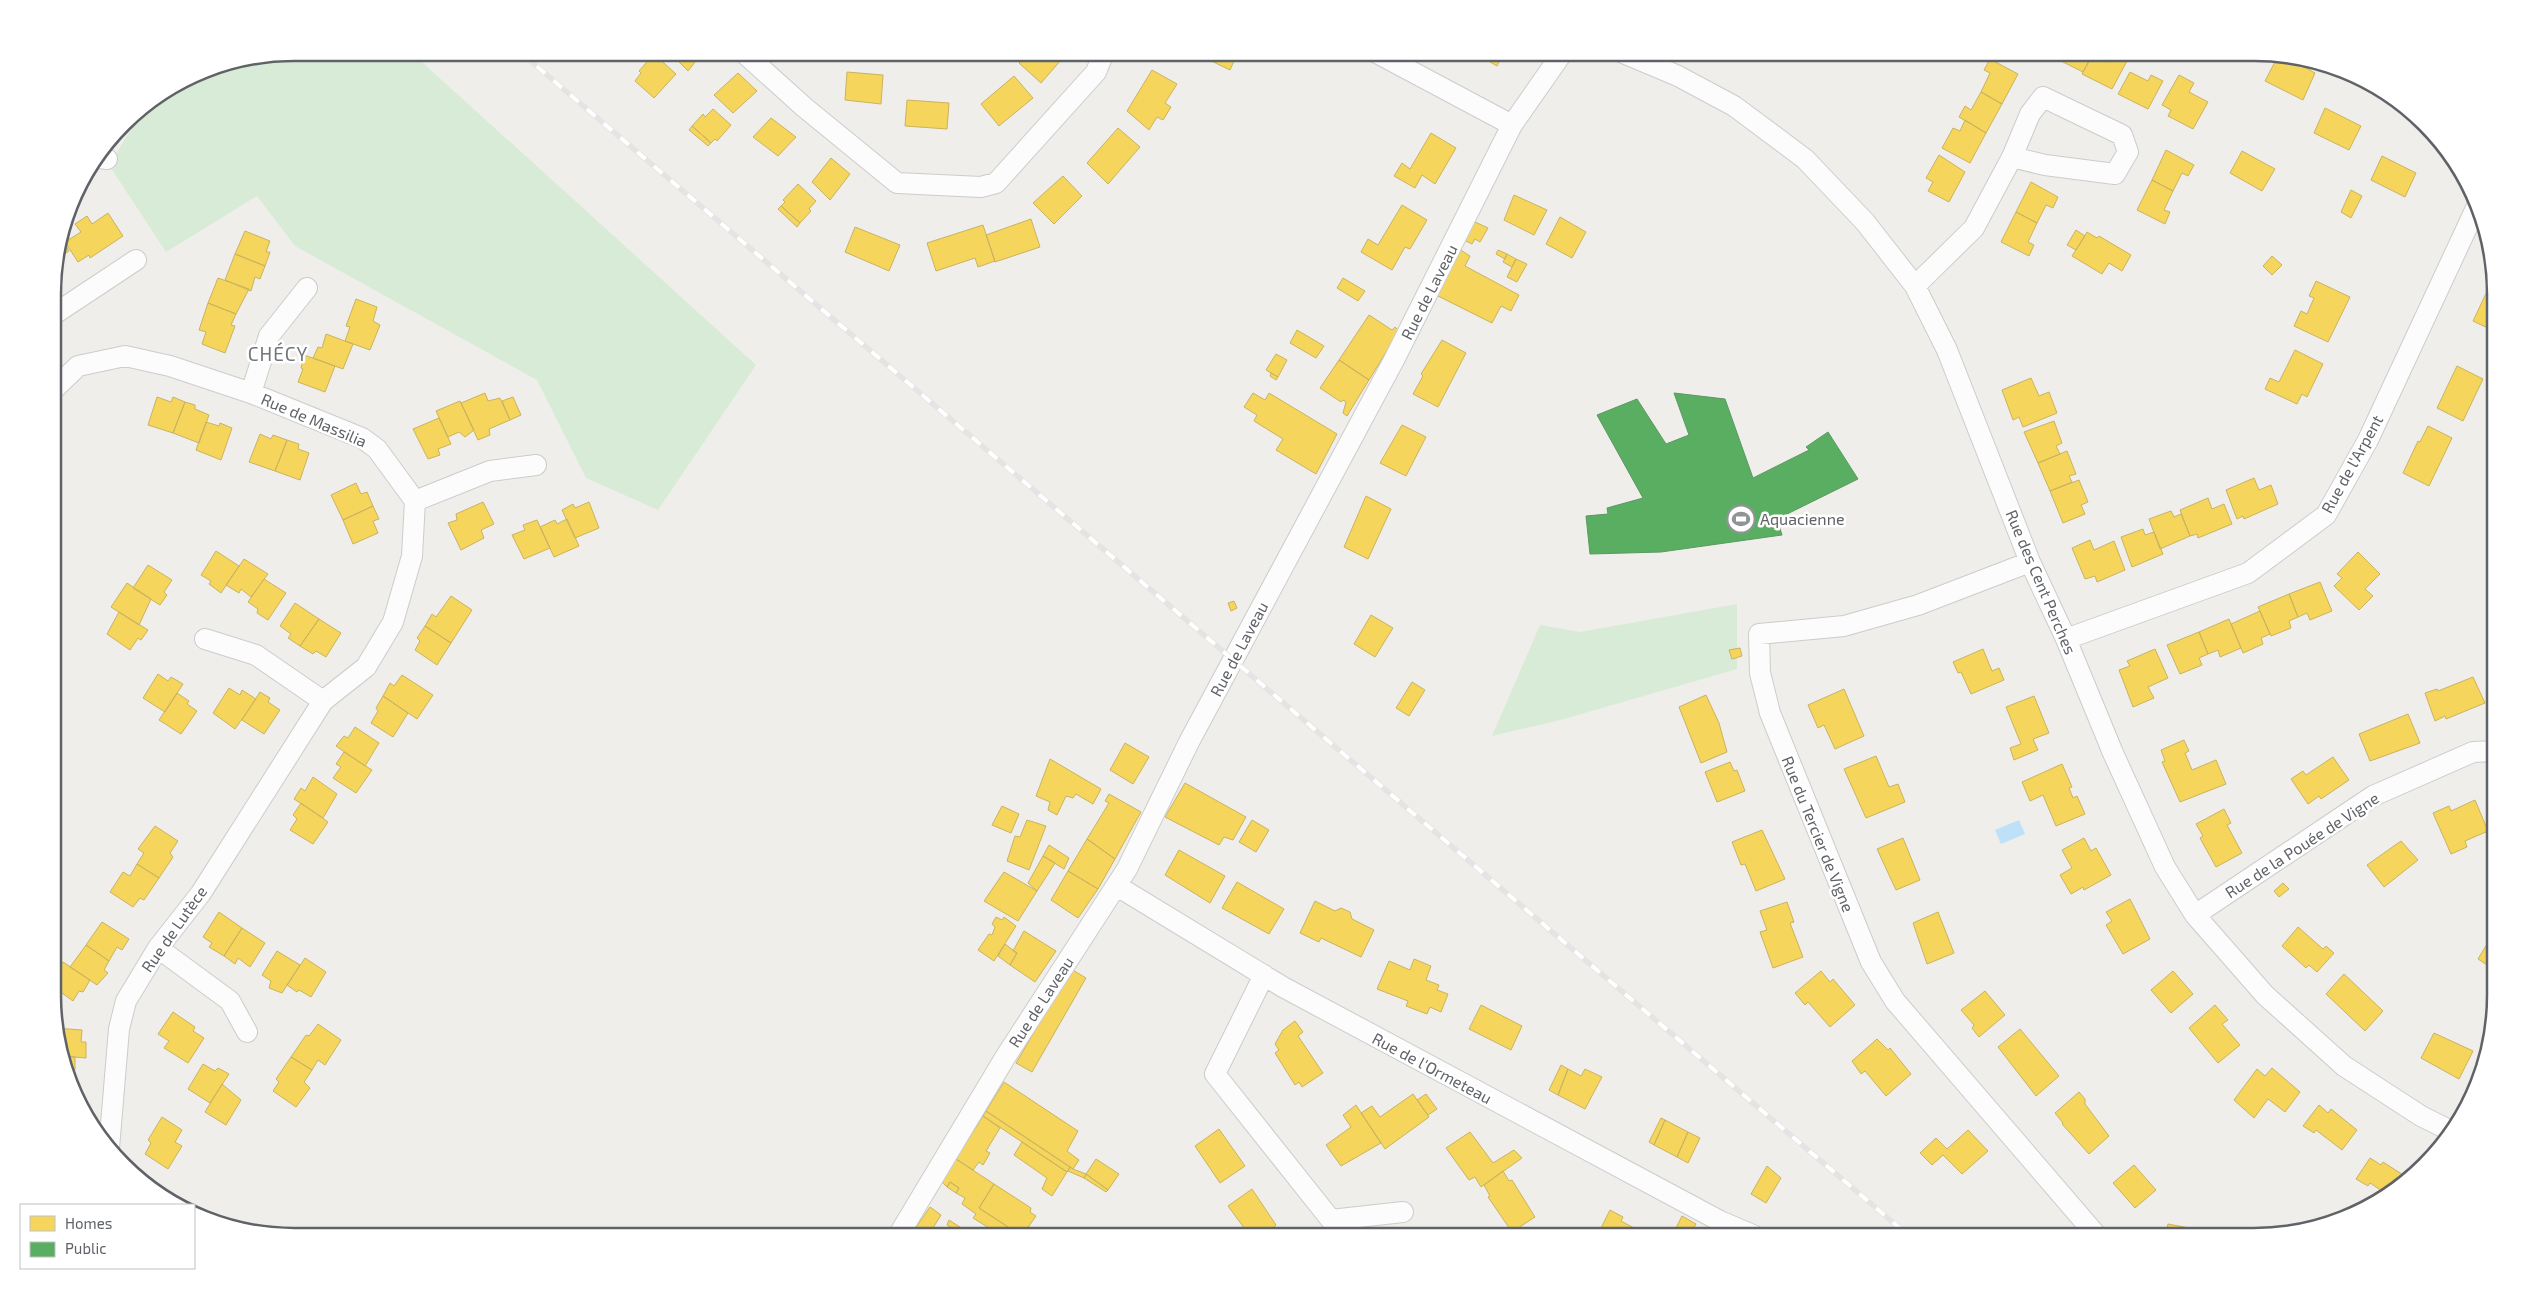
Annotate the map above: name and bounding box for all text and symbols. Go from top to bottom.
street label: Rue de Laveau [1396,241,1461,343]
district label: CHÉCY [248,342,308,365]
street label: Rue de Massilia [258,389,370,450]
street label: Rue de l'Arpent [2317,411,2386,516]
sports icon: Aquacienne [1726,504,1756,534]
street label: Rue des Cent Perches [2002,507,2081,657]
place label: Aquacienne [1760,509,1845,528]
street label: Rue de Laveau [1206,598,1271,699]
street label: Rue du Tercier de Vigne [1778,753,1858,915]
street label: Rue de la Pouée de Vigne [2221,788,2382,901]
street label: Rue de Lutèce [137,882,210,975]
street label: Rue de Laveau [1004,953,1077,1051]
street label: Rue de l'Ormeteau [1369,1028,1495,1107]
legend [20,1204,195,1269]
text: Homes [65,1214,112,1232]
text: Public [65,1239,106,1257]

